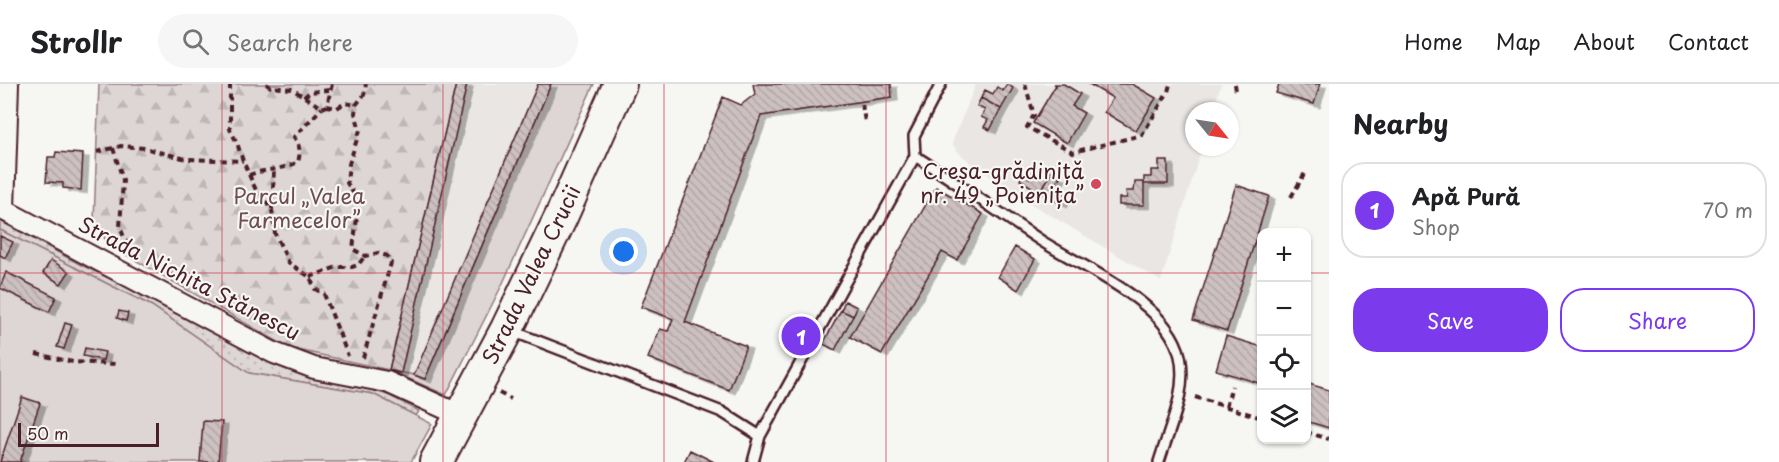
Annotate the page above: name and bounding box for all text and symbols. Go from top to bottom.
search box [158,14,578,68]
text: Strollr [30,20,122,63]
icon: search [179,25,212,58]
text: Search here [227,25,353,58]
text: Home [1404,25,1463,57]
text: Map [1496,25,1541,57]
text: About [1574,25,1635,57]
text: Contact [1668,25,1749,57]
north arrow [1185,102,1239,156]
text: Nearby [1353,104,1448,143]
place label: Creșa-grădiniță nr. 49 „Poienița” [920,154,1085,210]
marker: Creșa-grădiniță nr. 49 „Poienița” [1089,177,1103,191]
park label: Parcul „Valea Farmecelor” [233,179,365,235]
street label: Strada Valea Crucii [473,179,588,369]
text: Apă Pură [1412,179,1520,212]
text: 1 [1370,195,1379,225]
text: 70 m [1703,195,1753,225]
street label: Strada Nichita Stănescu [73,207,307,347]
text: Shop [1412,212,1460,242]
map controls [1257,228,1311,444]
button: + [1257,228,1311,282]
your location [609,237,638,266]
button: − [1257,282,1311,336]
button: Save [1353,288,1548,352]
button: Share [1560,288,1755,352]
pin: 1 [782,314,820,358]
button: locate [1257,336,1311,390]
button: layers [1257,390,1311,444]
scale bar [18,420,159,448]
text: 50 m [27,421,68,445]

